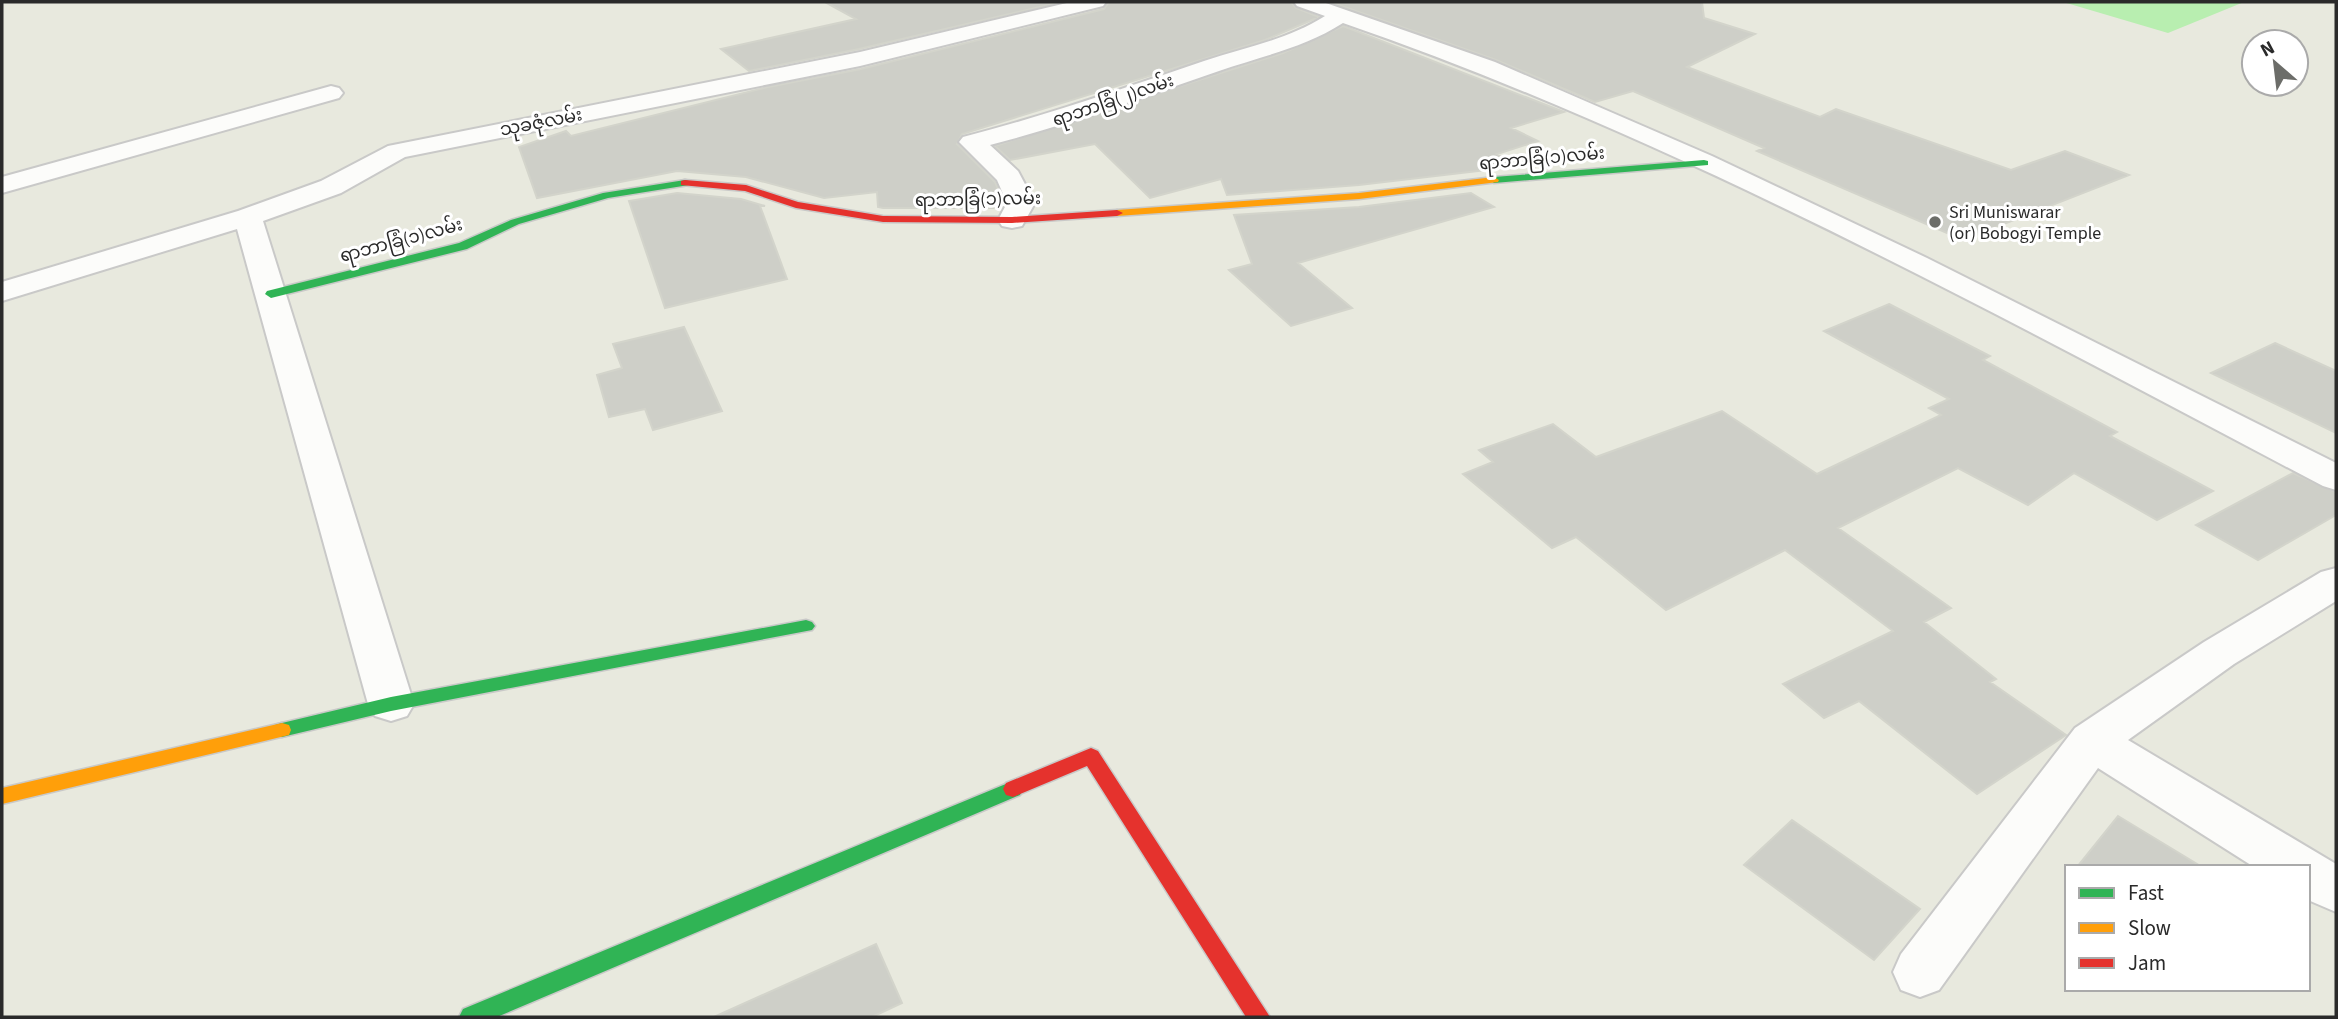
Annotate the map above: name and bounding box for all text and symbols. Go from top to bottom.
north arrow [2240,28,2310,98]
text: N [2256,34,2280,64]
street label: ရာဘာခြံ(၂)လမ်း [1049,67,1178,135]
street label: သုခဇုံလမ်း [498,101,585,145]
street label: ရာဘာခြံ(၁)လမ်း [1478,140,1606,178]
street label: ရာဘာခြံ(၁)လမ်း [915,185,1041,215]
place label: Sri Muniswarar (or) Bobogyi Temple [1949,200,2101,246]
street label: ရာဘာခြံ(၁)လမ်း [337,211,466,271]
marker: Sri Muniswarar (or) Bobogyi Temple [1927,214,1943,230]
legend [2065,865,2310,991]
text: Fast [2128,878,2164,908]
text: Slow [2128,913,2171,943]
text: Jam [2128,948,2166,978]

